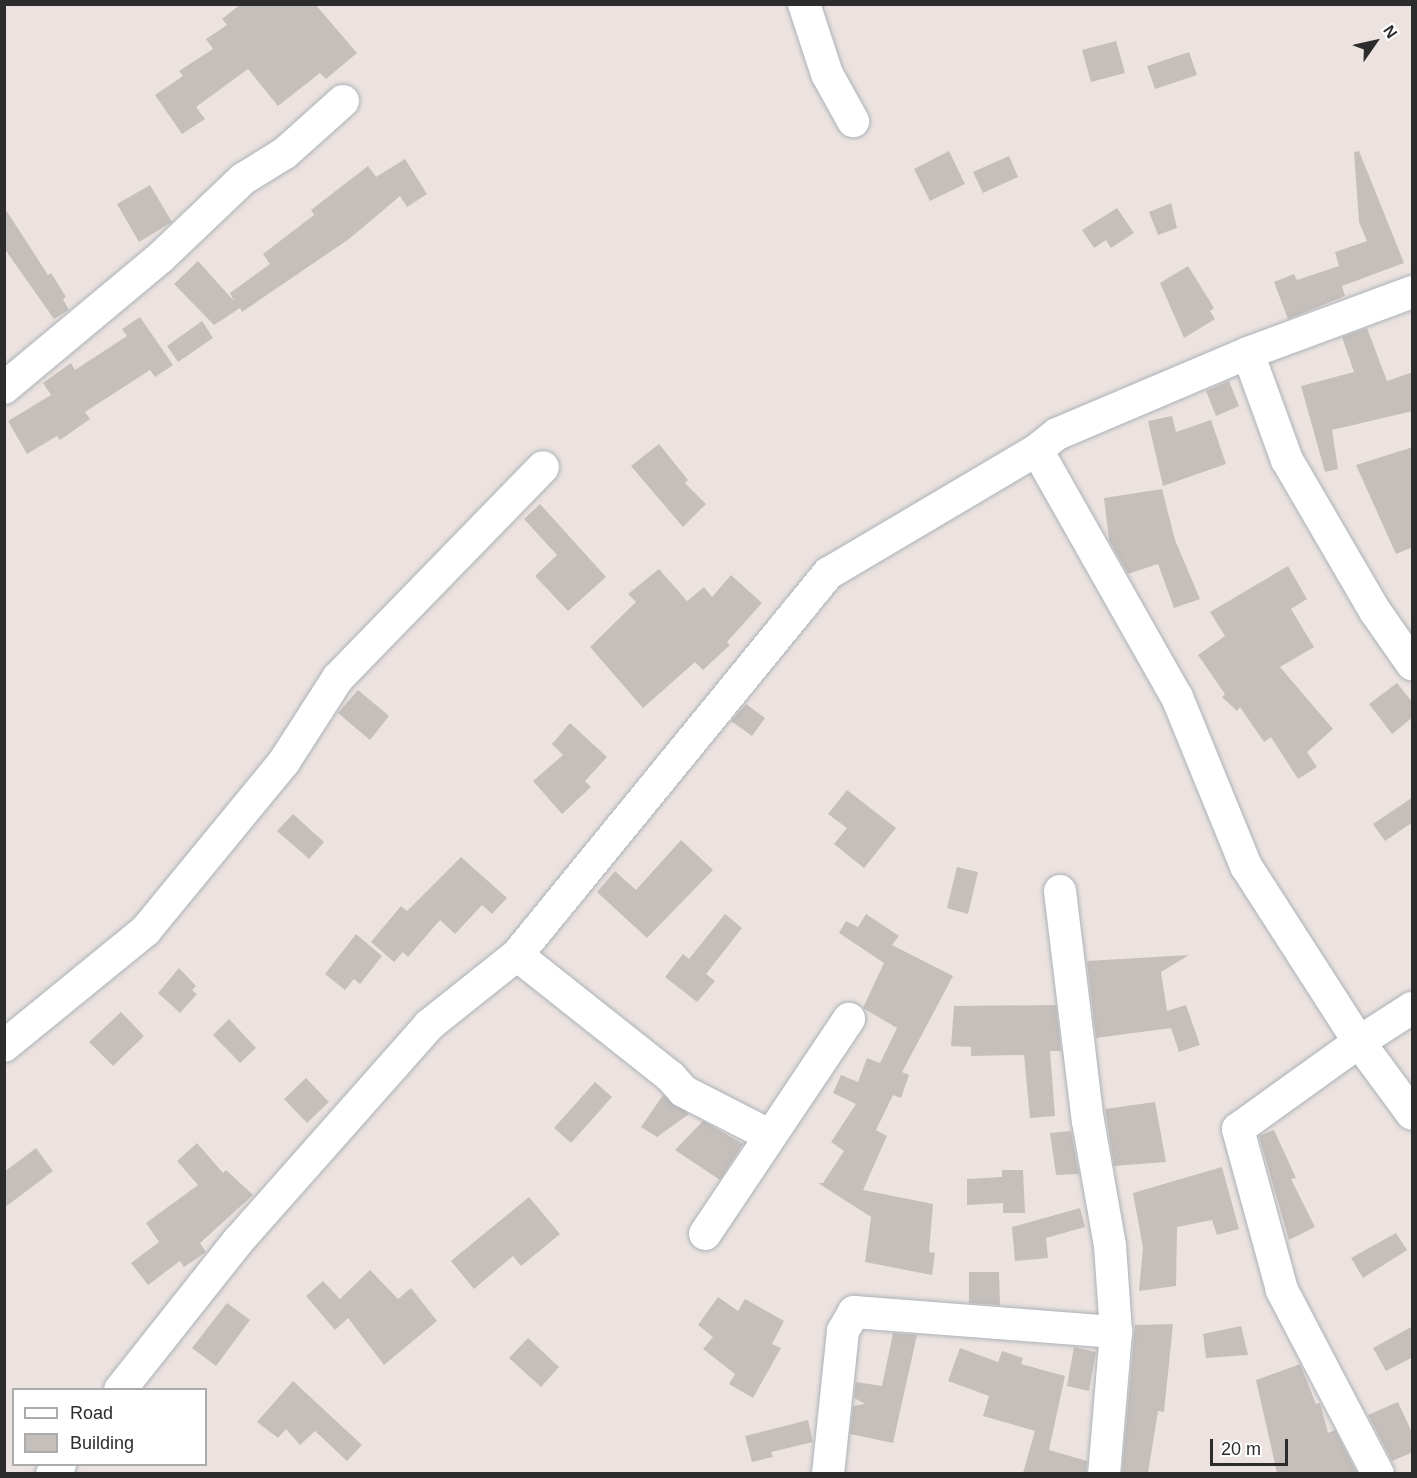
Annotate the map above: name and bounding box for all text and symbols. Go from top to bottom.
north arrow [1345,12,1405,72]
text: N [1380,22,1401,41]
legend [12,1388,207,1466]
text: Road [70,1403,113,1423]
scale bar [1213,1427,1291,1465]
text: Building [70,1433,134,1453]
text: 20 m [1221,1439,1261,1459]

